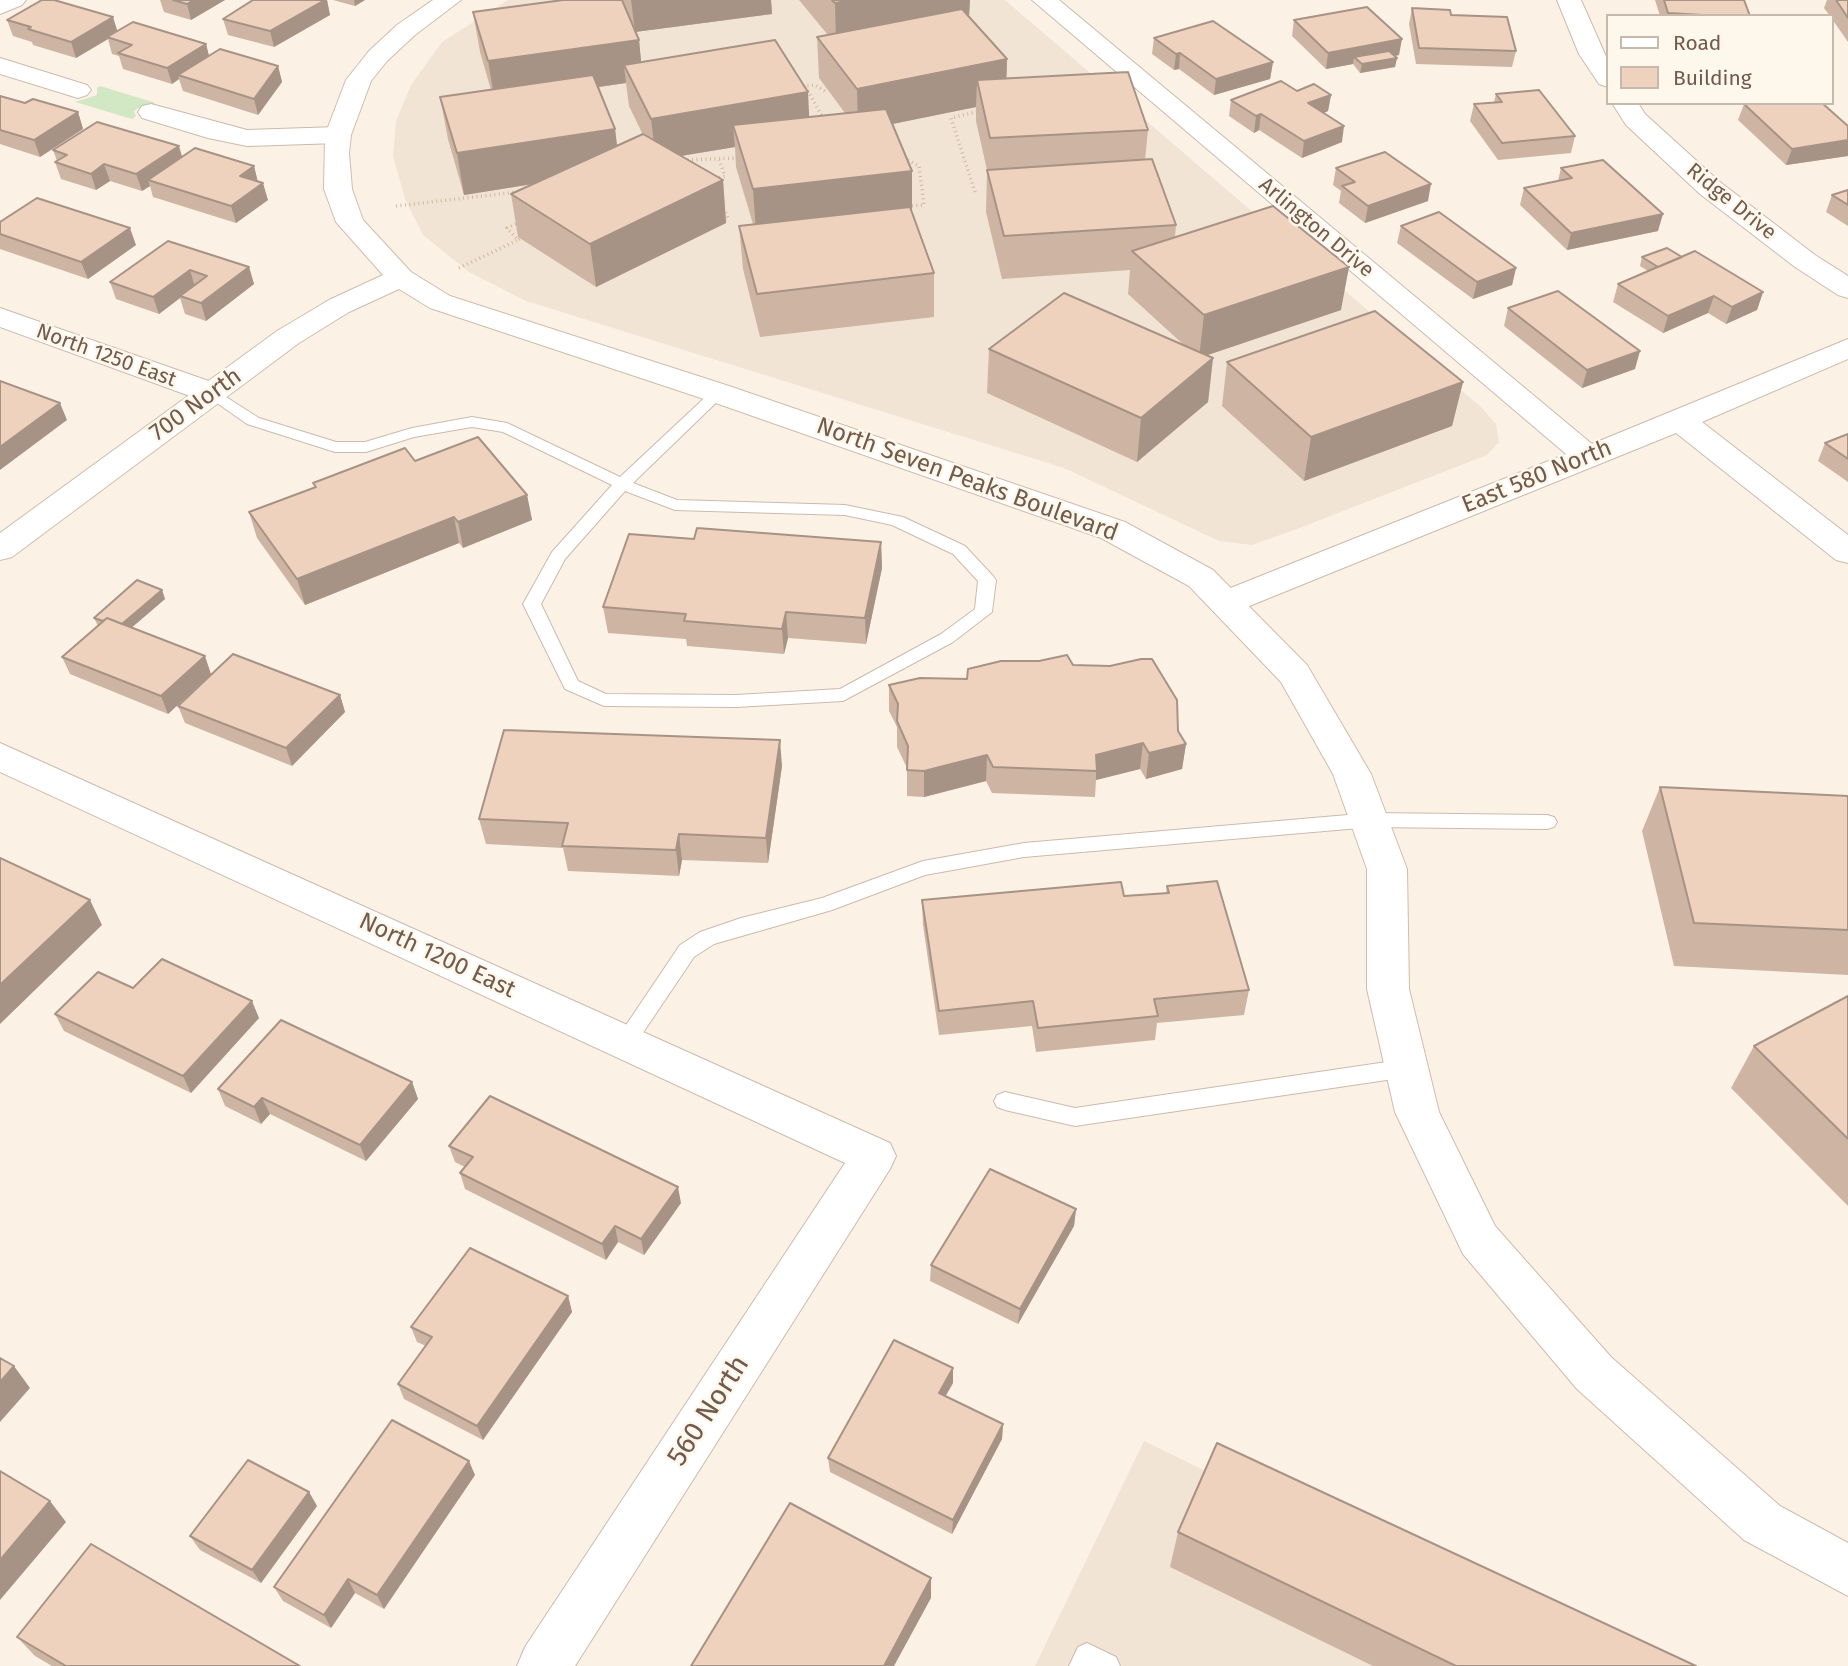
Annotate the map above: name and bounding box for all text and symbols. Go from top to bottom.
legend [1606,14,1834,105]
text: Road [1673,30,1721,56]
text: Building [1673,65,1752,91]
street label: Ridge Drive [1681,158,1781,246]
street label: Arlington Drive [1253,173,1379,283]
street label: North 1250 East [33,319,179,393]
street label: 700 North [145,362,247,448]
street label: North Seven Peaks Boulevard [812,412,1122,548]
street label: East 580 North [1458,434,1616,520]
street label: North 1200 East [354,907,520,1005]
street label: 560 North [661,1350,757,1472]

